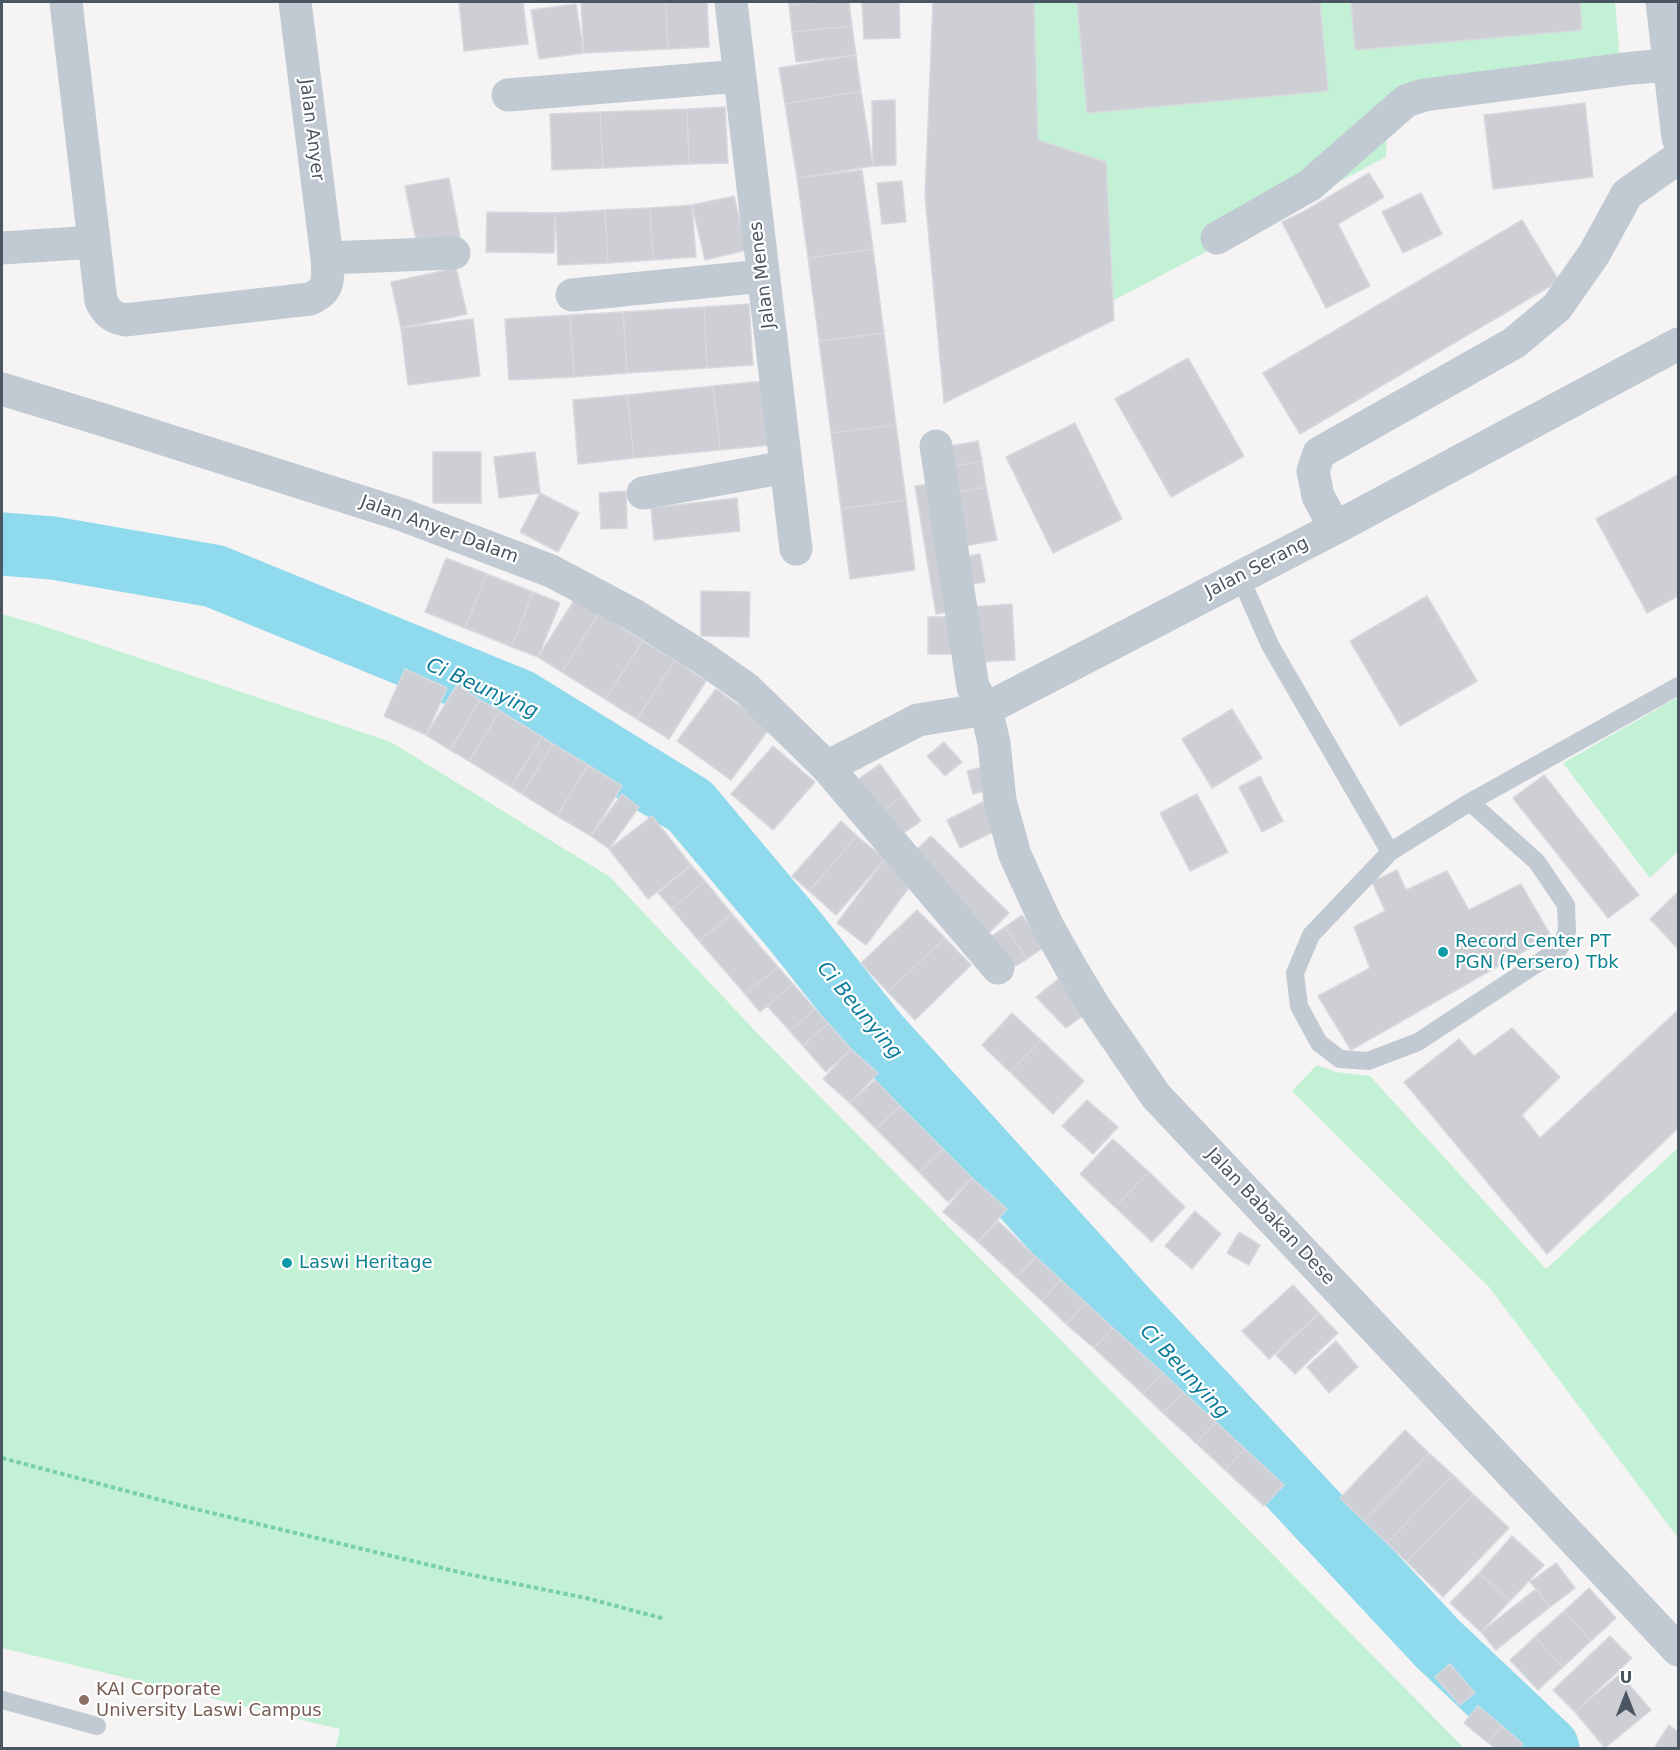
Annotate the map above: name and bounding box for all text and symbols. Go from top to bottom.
street label: Jalan Anyer [294,78,328,182]
street label: Jalan Menes [746,220,780,330]
street label: Jalan Anyer Dalam [357,491,521,569]
street label: Jalan Serang [1202,533,1312,603]
water label: Ci Beunying [422,654,542,724]
place label: Record Center PT PGN (Persero) Tbk [1455,931,1619,974]
marker: Record Center PT PGN (Persero) Tbk [1436,945,1450,959]
water label: Ci Beunying [811,957,907,1065]
street label: Jalan Babakan Dese [1201,1144,1339,1290]
place label: Laswi Heritage [299,1252,432,1274]
marker: Laswi Heritage [280,1256,294,1270]
water label: Ci Beunying [1134,1320,1234,1424]
north arrow [1596,1666,1656,1726]
text: U [1620,1668,1633,1687]
place label: KAI Corporate University Laswi Campus [96,1679,322,1722]
marker: KAI Corporate University Laswi Campus [77,1693,91,1707]

